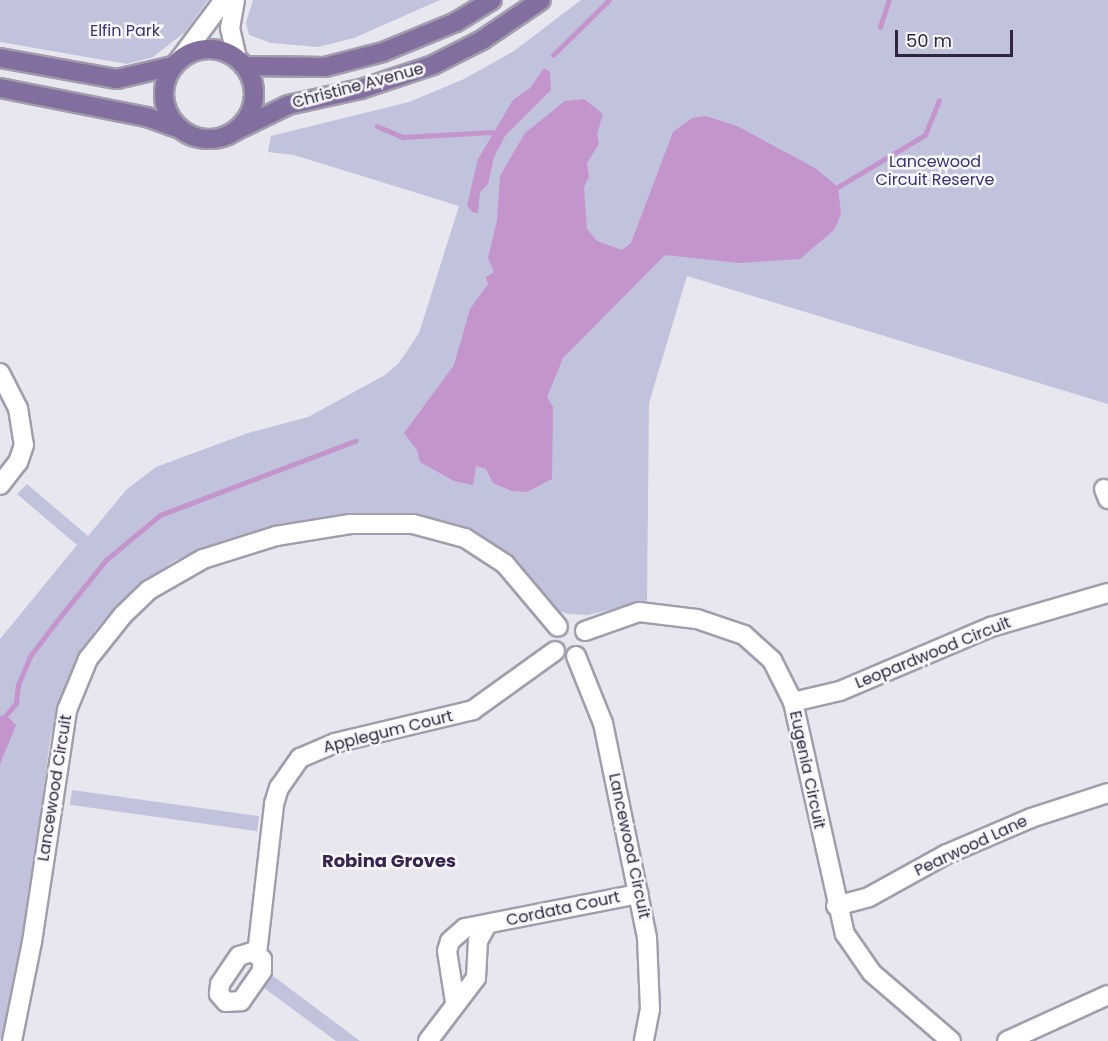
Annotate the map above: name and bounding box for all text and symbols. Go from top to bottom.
scale bar [898,18,1016,56]
park label: Elfin Park [90,21,160,41]
text: 50 m [906,28,952,53]
street label: Christine Avenue [290,59,426,113]
park label: Lancewood Circuit Reserve [875,152,995,190]
street label: Leopardwood Circuit [852,613,1014,693]
street label: Applegum Court [321,707,455,757]
street label: Eugenia Circuit [785,709,829,831]
street label: Lancewood Circuit [34,713,76,863]
street label: Lancewood Circuit [604,771,654,921]
street label: Pearwood Lane [911,811,1031,881]
district label: Robina Groves [322,850,456,872]
street label: Cordata Court [504,888,622,930]

